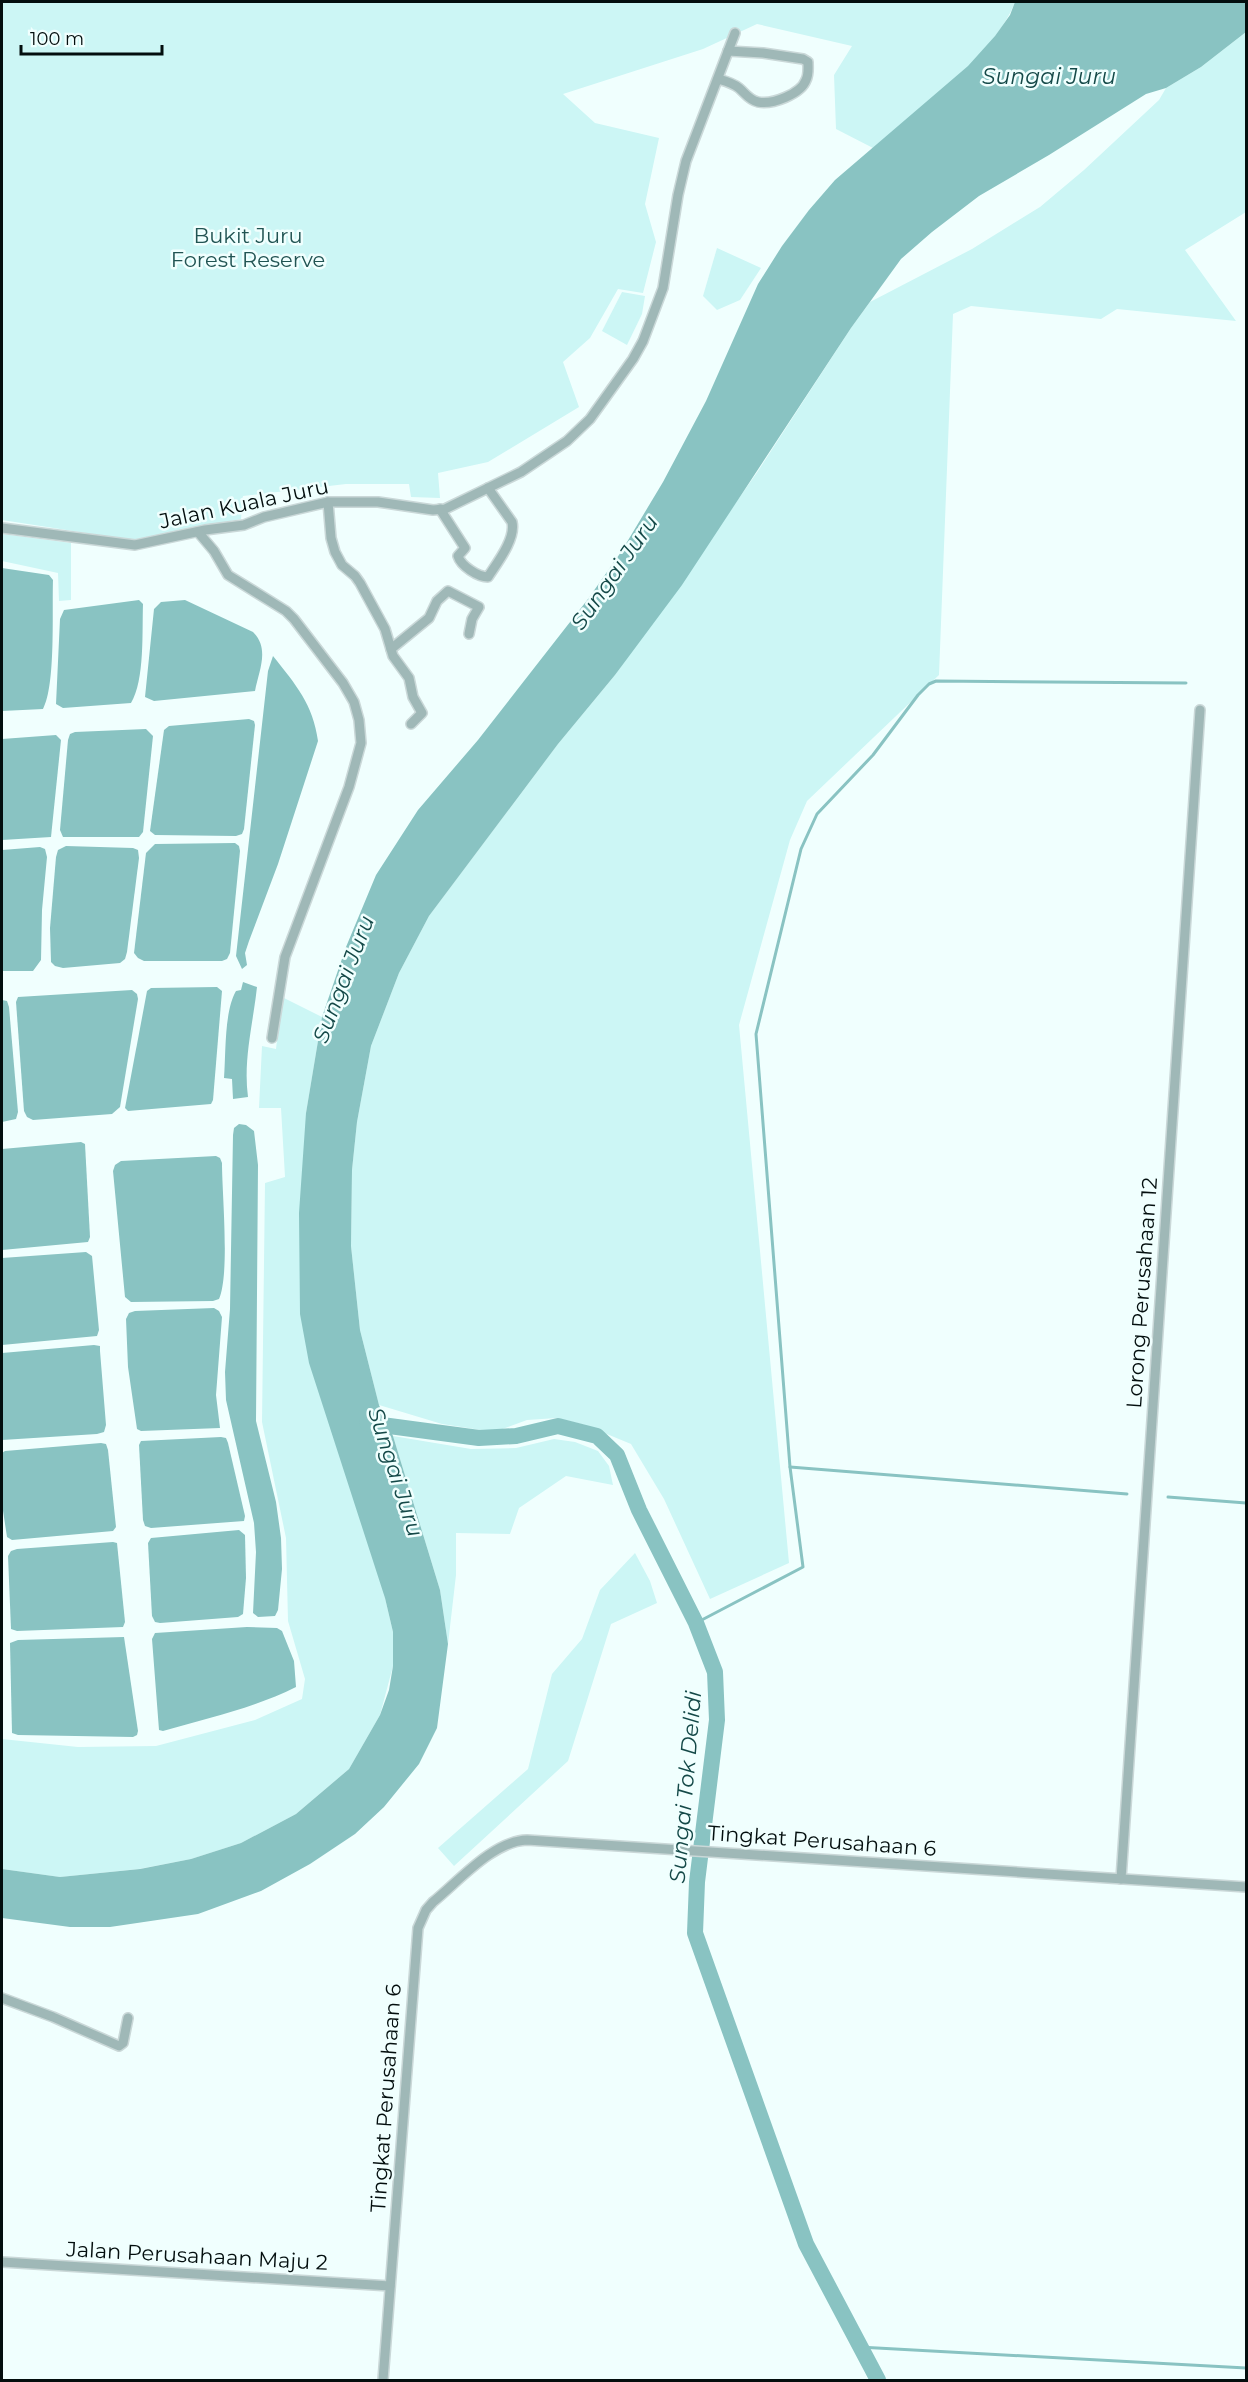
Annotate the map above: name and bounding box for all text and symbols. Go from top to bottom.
scale bar [21,18,162,56]
text: 100 m [30,28,84,50]
water label: Sungai Juru [982,63,1116,90]
park label: Bukit Juru Forest Reserve [171,223,325,272]
street label: Jalan Kuala Juru [156,473,331,534]
water label: Sungai Juru [565,510,664,635]
water label: Sungai Juru [307,912,380,1047]
street label: Lorong Perusahaan 12 [1121,1176,1162,1409]
water label: Sungai Juru [362,1404,429,1540]
water label: Sungai Tok Delidi [664,1690,707,1884]
street label: Tingkat Perusahaan 6 [707,1820,937,1861]
street label: Tingkat Perusahaan 6 [365,1983,406,2213]
street label: Jalan Perusahaan Maju 2 [65,2236,328,2275]

